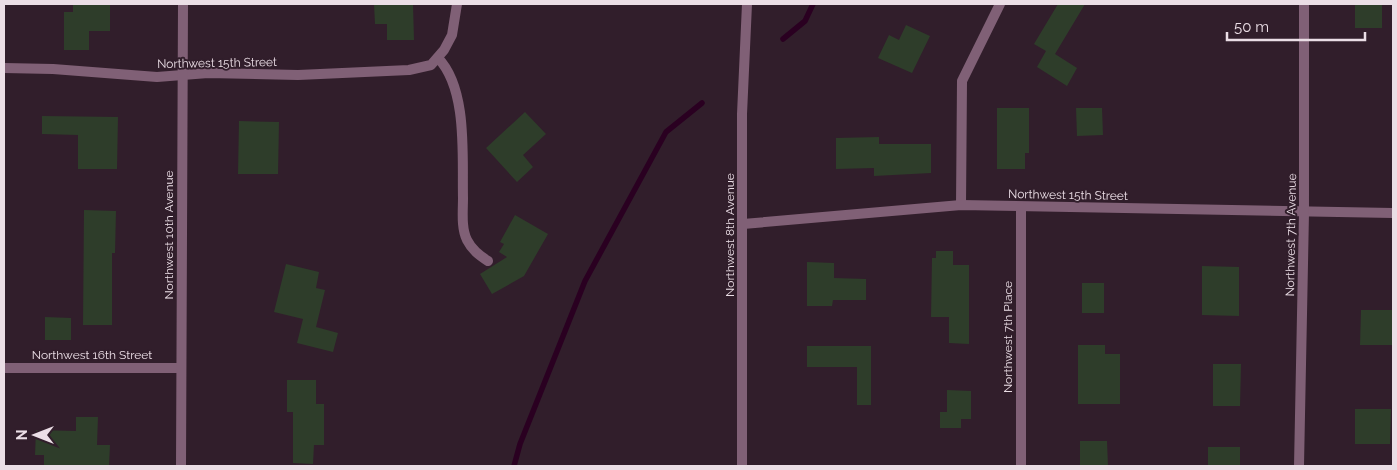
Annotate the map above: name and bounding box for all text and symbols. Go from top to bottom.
scale bar [1227,10,1364,42]
text: 50 m [1234,18,1269,36]
street label: Northwest 15th Street [157,55,277,71]
street label: Northwest 10th Avenue [162,170,176,300]
street label: Northwest 8th Avenue [723,173,737,297]
street label: Northwest 7th Avenue [1283,173,1299,297]
street label: Northwest 15th Street [1008,187,1128,203]
street label: Northwest 7th Place [1001,281,1015,393]
street label: Northwest 16th Street [32,348,152,362]
north arrow [10,410,60,460]
text: N [14,430,30,440]

